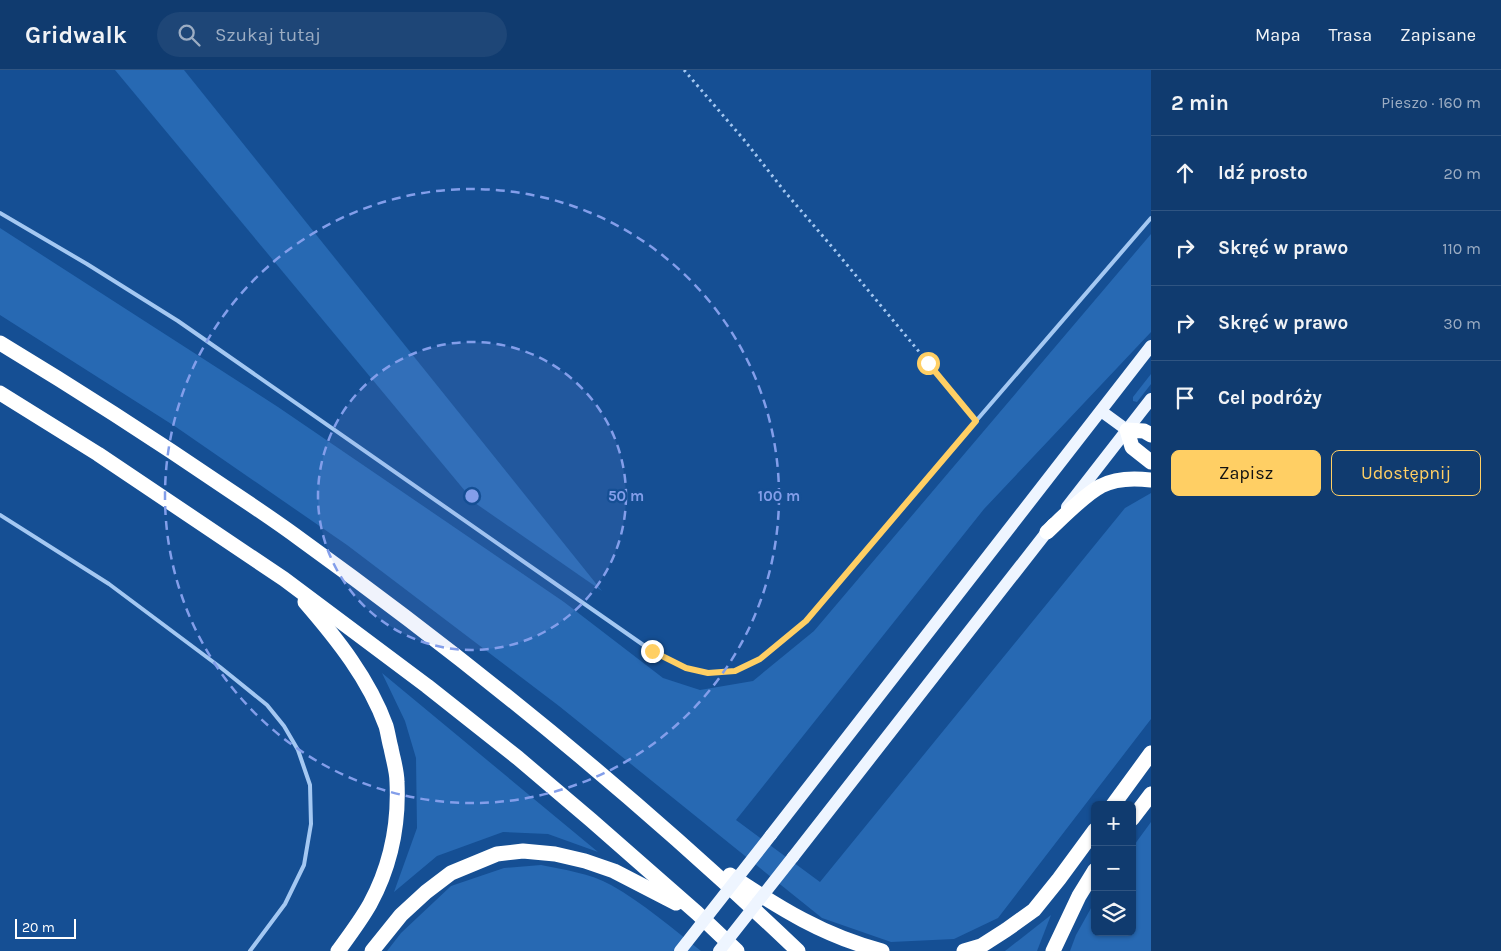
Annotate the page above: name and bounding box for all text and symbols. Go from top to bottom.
search box [157,12,507,57]
text: Gridwalk [25,21,127,49]
icon: search [175,21,203,49]
text: Szukaj tutaj [215,24,321,46]
text: Mapa [1255,24,1301,46]
text: Trasa [1329,24,1372,46]
text: Zapisane [1400,24,1476,46]
text: 2 min [1171,91,1229,115]
text: Pieszo · 160 m [1381,93,1481,112]
icon: ahead [1171,159,1199,187]
text: Idź prosto [1218,162,1308,184]
text: 20 m [1443,164,1481,183]
icon: right [1171,234,1199,262]
text: Skręć w prawo [1218,237,1348,259]
text: 110 m [1442,239,1481,258]
icon: right [1171,309,1199,337]
text: Skręć w prawo [1218,312,1348,334]
text: 30 m [1443,314,1481,333]
route start [917,352,940,375]
icon: arrive [1171,384,1199,412]
text: Cel podróży [1218,387,1322,409]
button: Zapisz [1171,450,1321,496]
button: Udostępnij [1331,450,1481,496]
centre of rings [463,487,481,505]
text: 50 m [608,487,644,505]
text: 100 m [758,487,800,505]
route end [641,640,664,663]
map controls [1091,801,1136,936]
button: + [1091,801,1136,846]
button: − [1091,846,1136,891]
button: layers [1091,891,1136,936]
scale bar [15,916,76,939]
text: 20 m [22,919,55,936]

